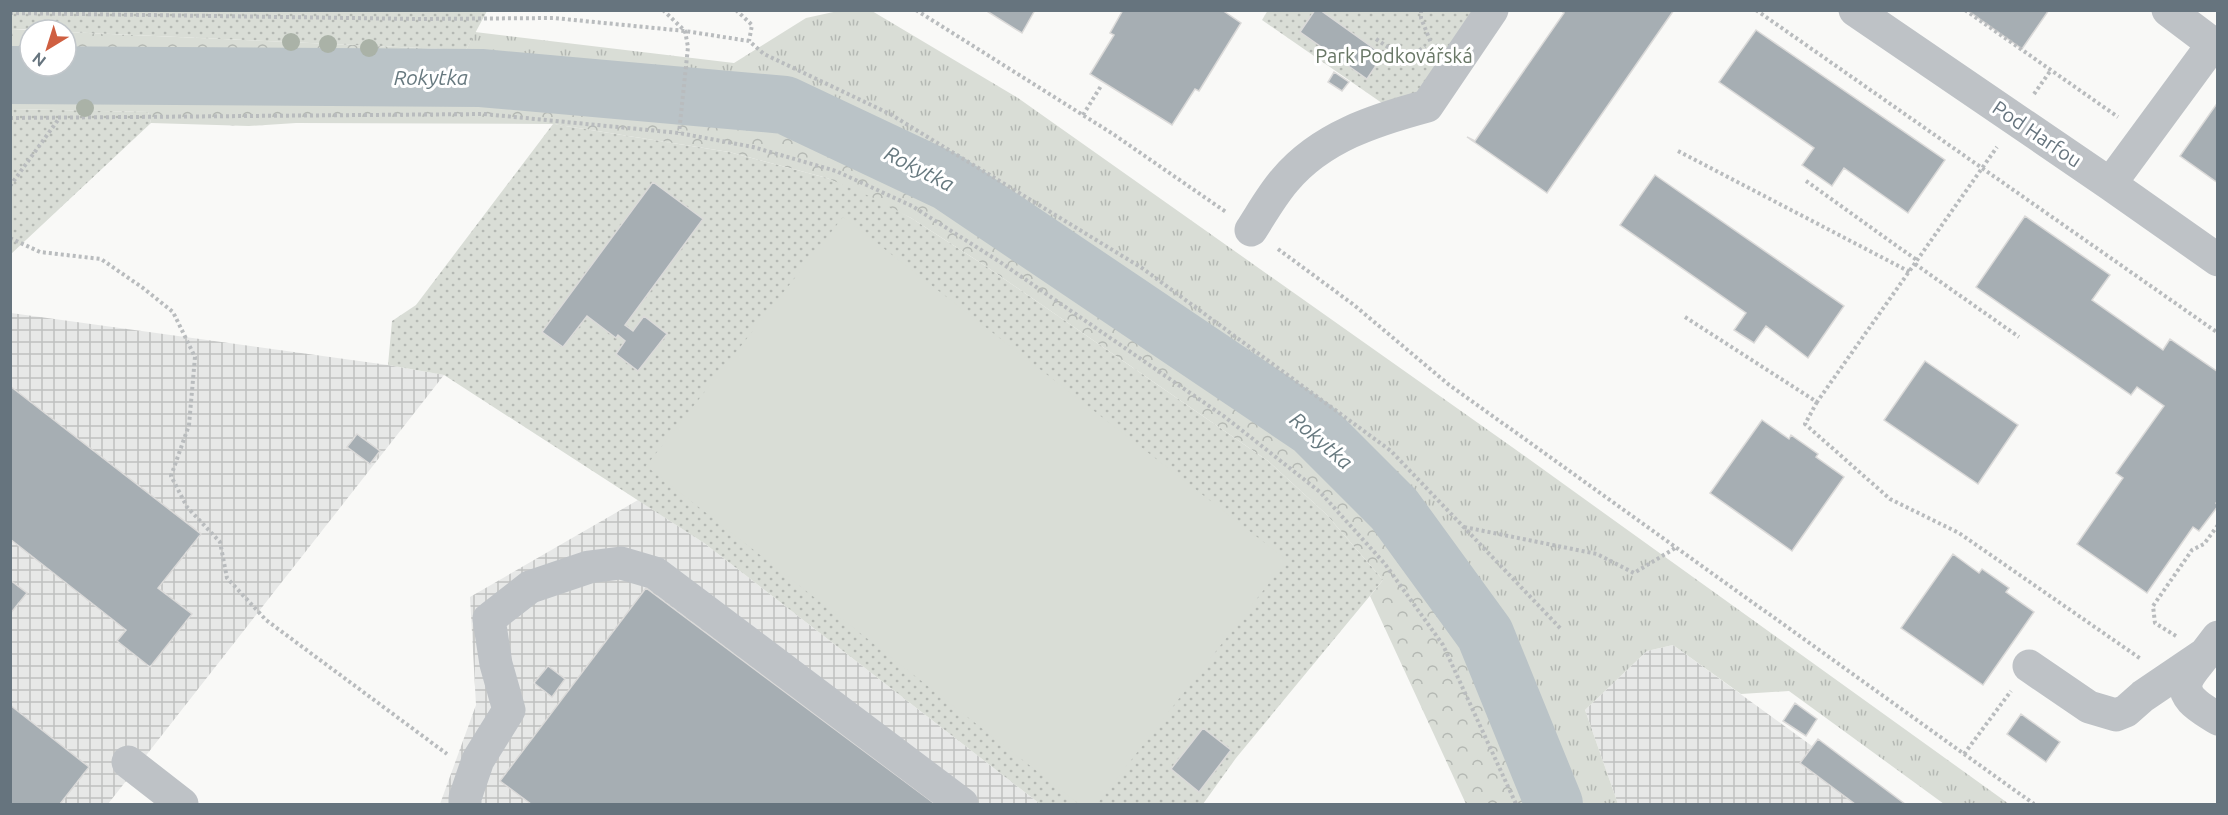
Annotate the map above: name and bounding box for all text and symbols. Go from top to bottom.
north arrow [18,18,78,78]
park label: Park Podkovářská [1315,44,1473,67]
text: N [29,49,49,71]
water label: Rokytka [394,65,468,89]
street label: Pod Harfou [1988,95,2086,172]
water label: Rokytka [881,141,958,196]
water label: Rokytka [1286,407,1358,474]

